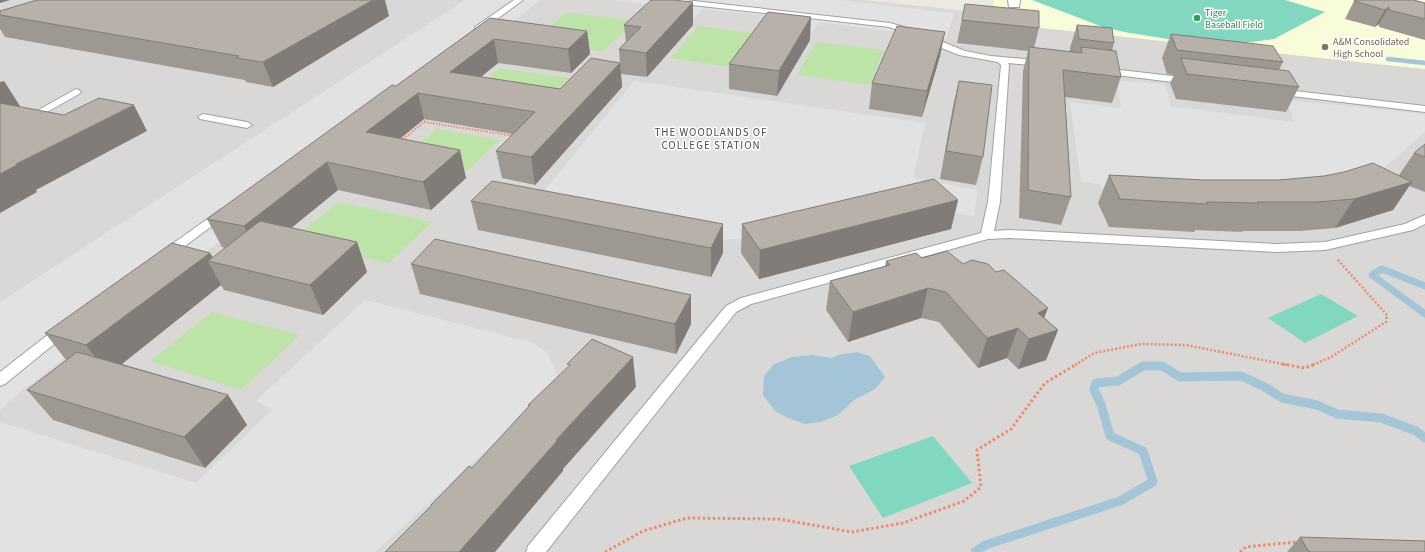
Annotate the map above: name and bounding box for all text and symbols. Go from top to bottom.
place label: Tiger Baseball Field [1205,6,1263,32]
marker: Tiger Baseball Field [1192,13,1202,23]
place label: A&M Consolidated High School [1333,35,1409,61]
marker: A&M Consolidated High School [1320,42,1330,52]
district label: THE WOODLANDS OF COLLEGE STATION [654,125,768,153]

